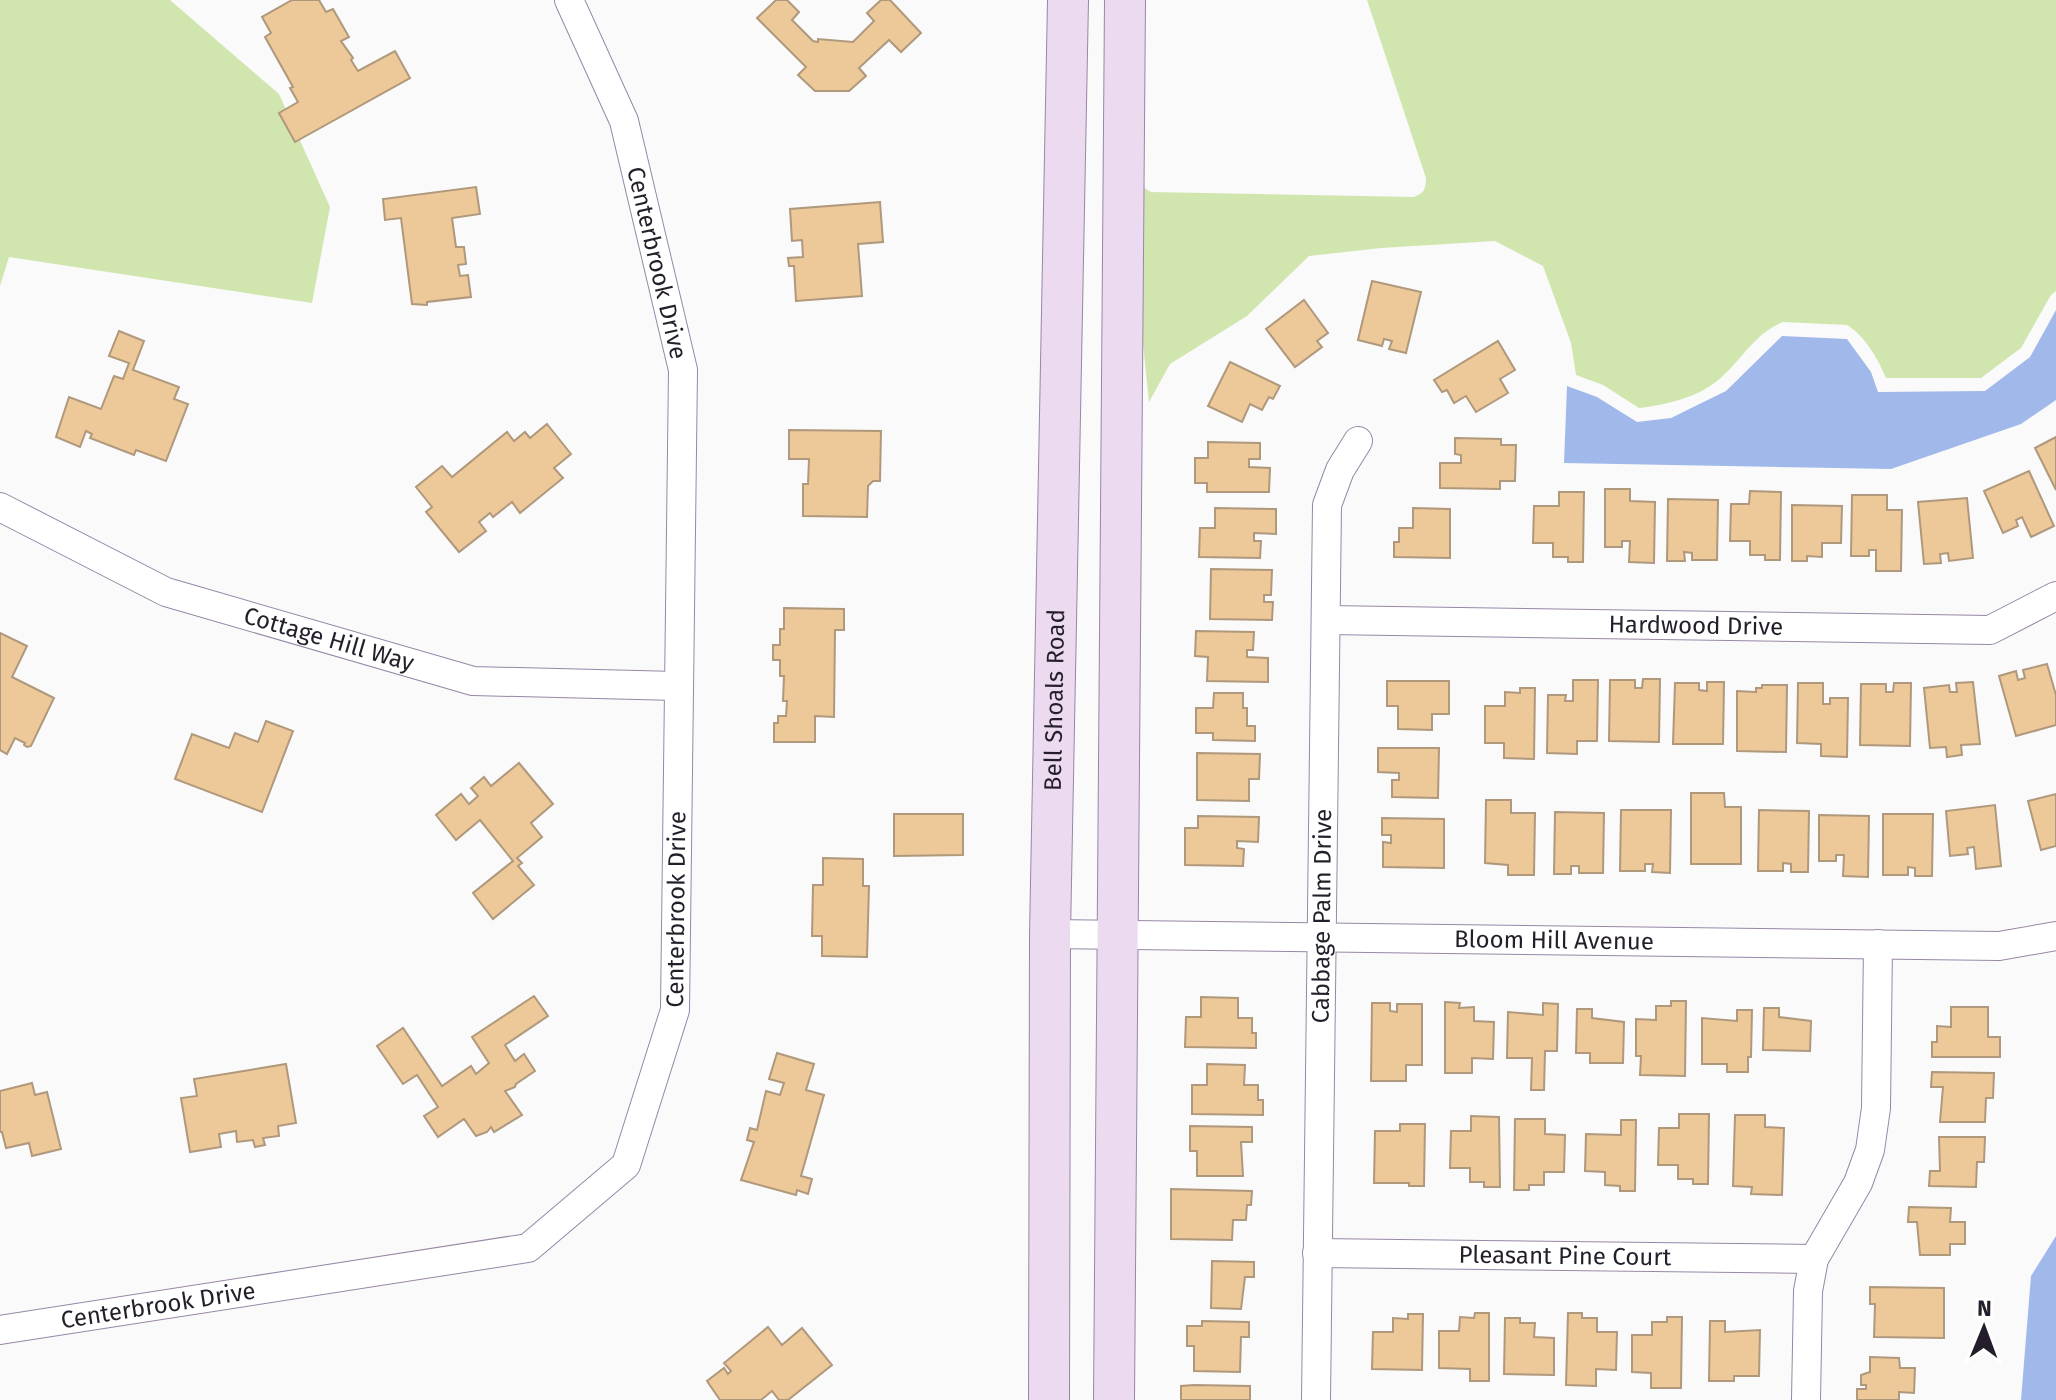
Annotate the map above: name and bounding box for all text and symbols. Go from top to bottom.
street label: Centerbrook Drive [621,164,693,362]
street label: Cottage Hill Way [240,601,417,677]
street label: Bell Shoals Road [1039,609,1070,791]
street label: Hardwood Drive [1608,610,1783,641]
street label: Cabbage Palm Drive [1307,808,1337,1024]
street label: Centerbrook Drive [661,811,691,1008]
street label: Bloom Hill Avenue [1454,925,1654,956]
street label: Pleasant Pine Court [1458,1241,1672,1271]
street label: Centerbrook Drive [59,1277,257,1334]
north arrow [1944,1288,2024,1368]
text: N [1977,1295,1992,1322]

